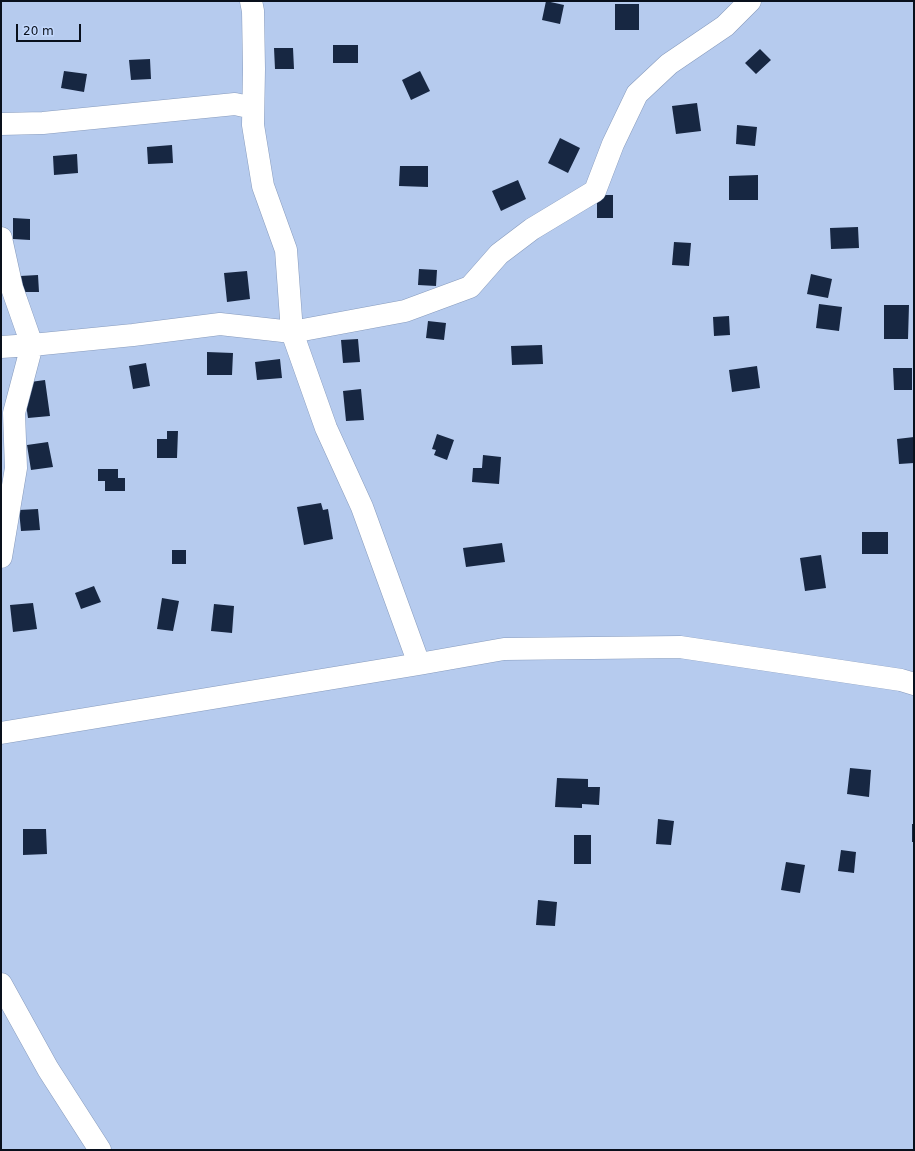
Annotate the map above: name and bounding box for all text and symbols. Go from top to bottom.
scale bar [18,16,83,42]
text: 20 m [23,24,54,38]

